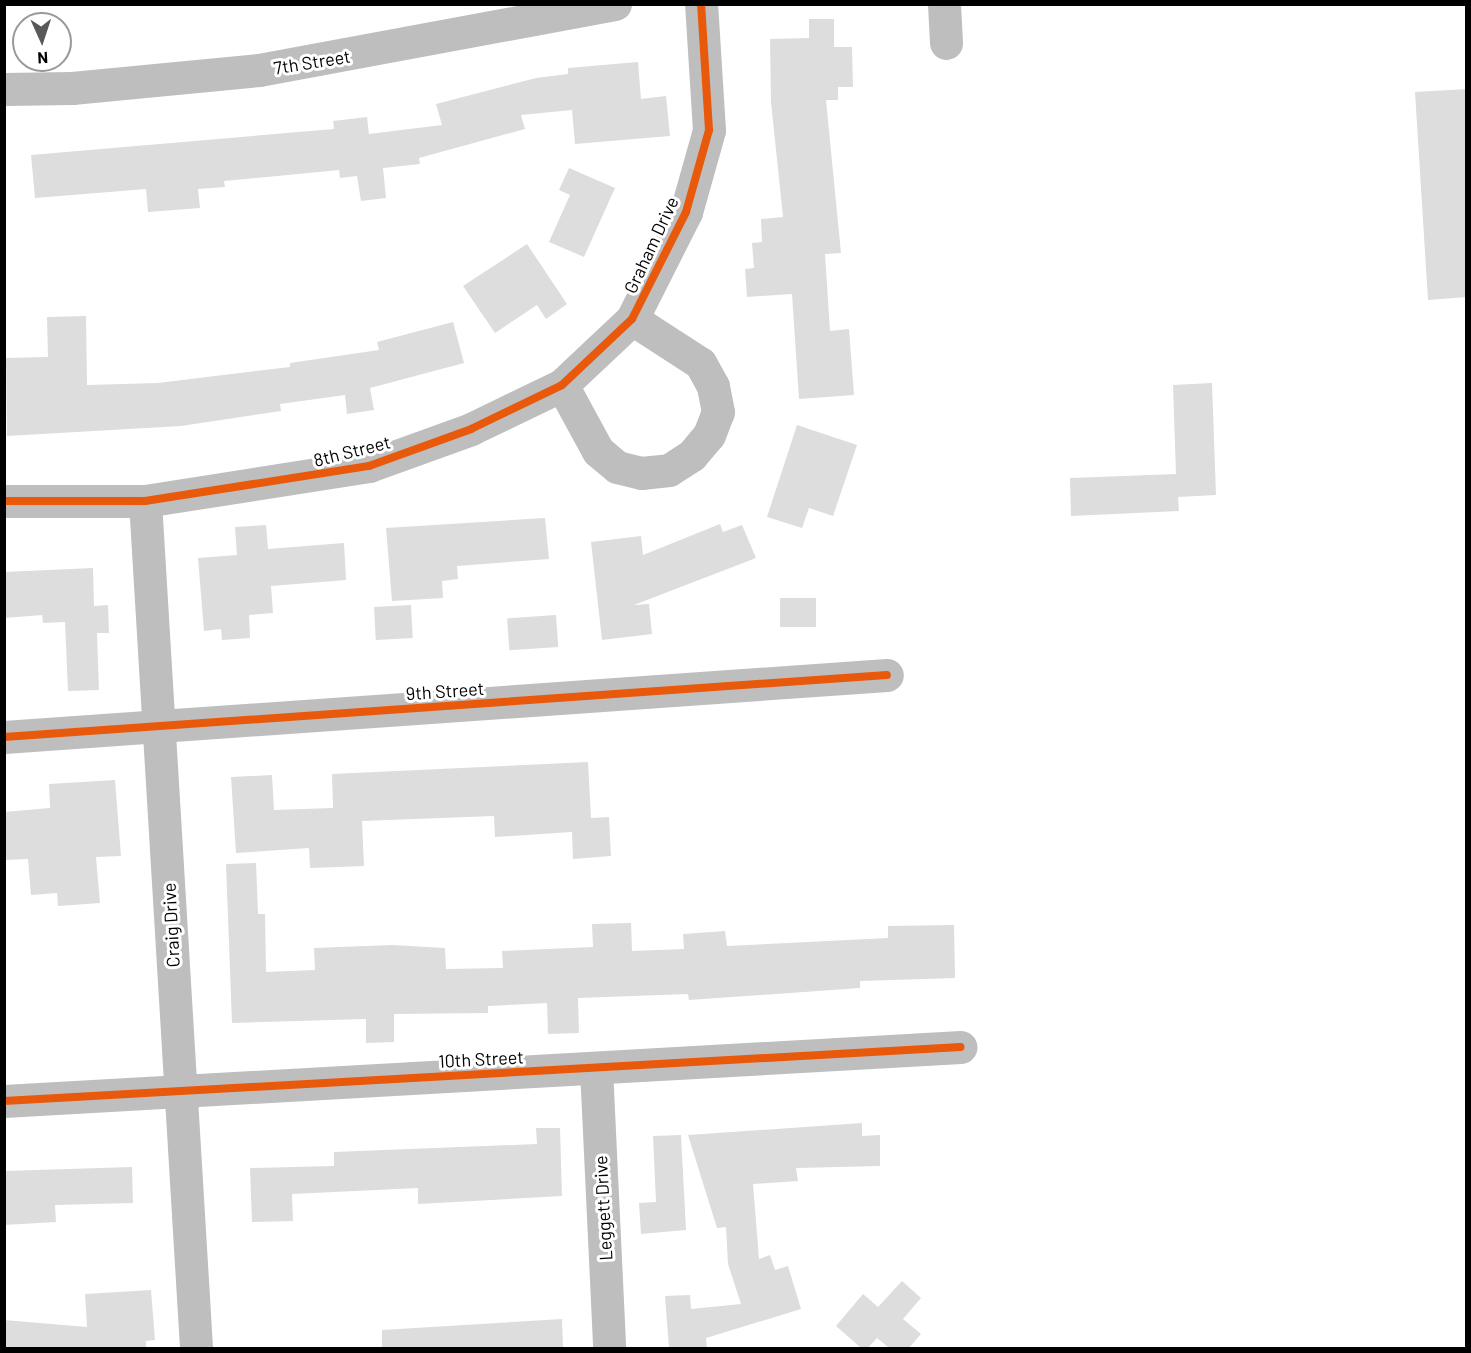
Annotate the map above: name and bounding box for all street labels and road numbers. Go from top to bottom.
street label: 7th Street [272,45,352,79]
street label: Graham Drive [619,193,683,297]
street label: 8th Street [311,431,393,471]
street label: 9th Street [405,677,485,705]
street label: Craig Drive [158,882,184,968]
street label: 10th Street [438,1046,524,1072]
street label: Leggett Drive [589,1155,617,1261]

